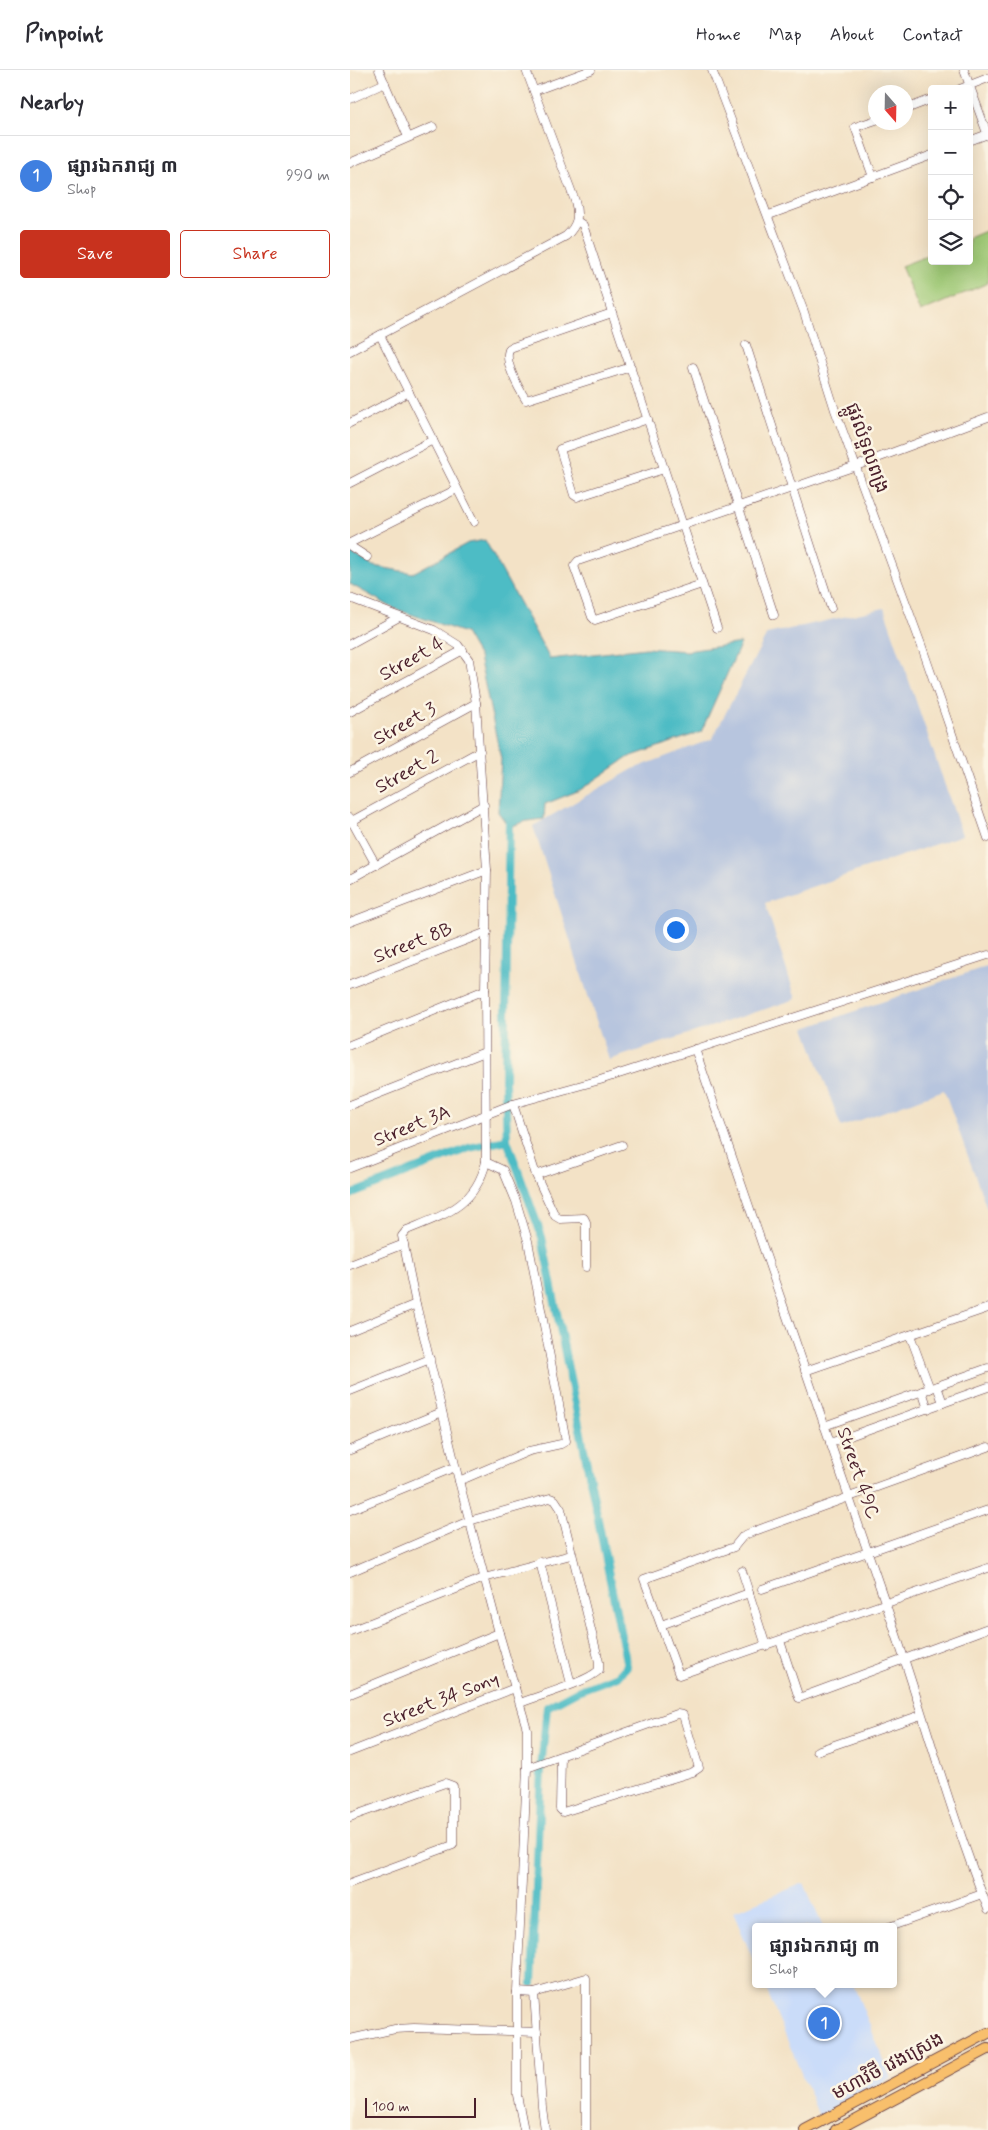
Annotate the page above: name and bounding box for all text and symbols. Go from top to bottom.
text: Pinpoint [25,19,103,50]
text: Home [696,23,741,47]
text: Map [769,23,802,47]
text: About [830,23,874,47]
text: Contact [902,23,963,47]
north arrow [868,85,913,130]
map controls [928,85,973,265]
button: + [928,85,973,130]
text: Nearby [20,89,84,117]
button: − [928,130,973,175]
text: ផ្សារឯករាជ្យ ៣ [67,154,178,179]
text: 1 [32,165,40,186]
text: 990 m [286,165,330,186]
button: locate [928,175,973,220]
text: Shop [67,179,96,200]
button: layers [928,220,973,265]
button: Save [20,230,170,278]
button: Share [180,230,330,278]
street label: ផ្លូវលំទួលពង្រ [836,399,895,498]
street label: Street 4 [375,631,449,687]
street label: Street 3 [369,696,441,751]
street label: Street 2 [371,744,443,800]
street label: Street 8B [370,917,456,969]
your location [663,917,689,943]
street label: Street 3A [370,1099,454,1153]
street label: Street 49C [831,1424,886,1523]
street label: Street 34 Sony [379,1666,503,1734]
popup [752,1923,897,1988]
text: ផ្សារឯករាជ្យ ៣ [769,1934,880,1959]
text: Shop [769,1959,798,1980]
pin: 1 [808,2004,840,2042]
street label: មហាវិថី វេងស្រេង [828,2026,948,2106]
scale bar [365,2095,476,2118]
text: 100 m [372,2098,410,2116]

